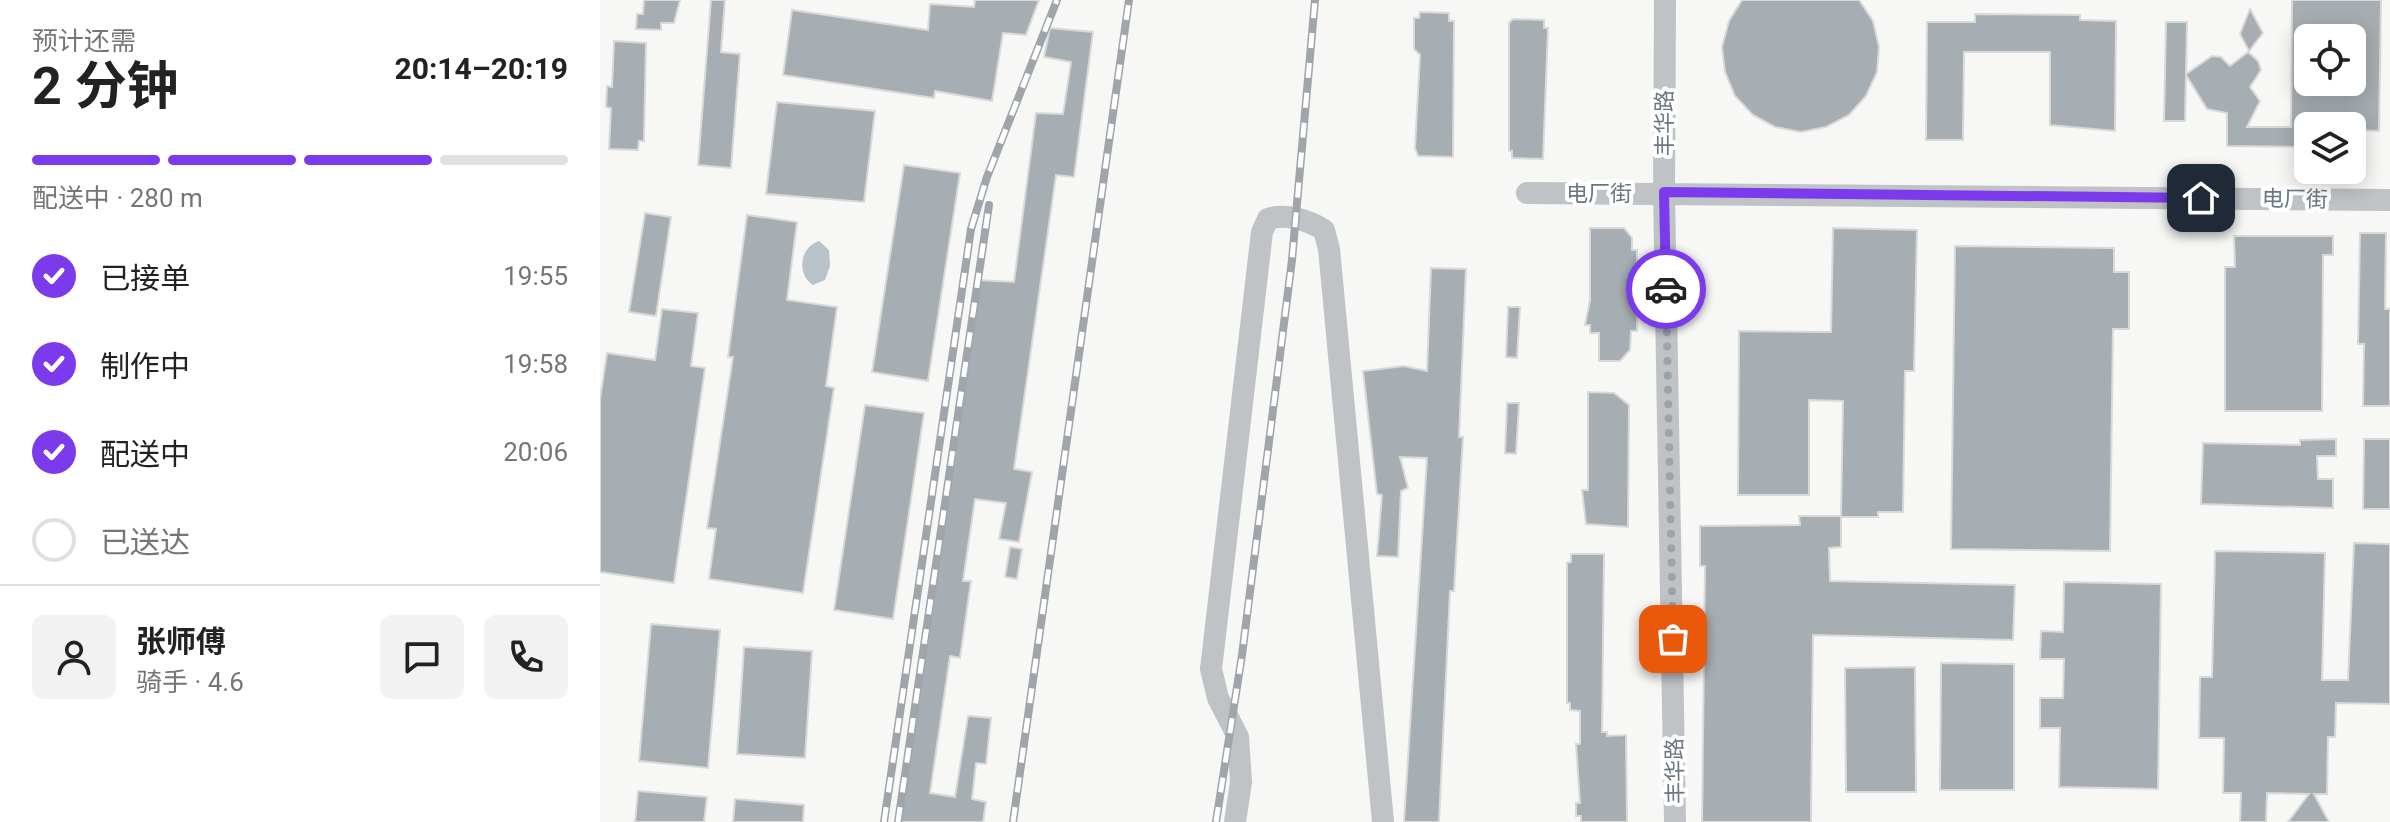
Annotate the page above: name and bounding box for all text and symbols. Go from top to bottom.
map controls [2294,24,2366,184]
button: locate [2294,24,2366,96]
text: 预计还需 [32,26,136,56]
text: 20:14–20:19 [394,51,568,86]
text: 2 分钟 [32,56,179,117]
street label: 丰华路 [1652,90,1677,156]
button: layers [2294,112,2366,184]
pin [2167,164,2235,232]
icon: home [2179,176,2223,220]
street label: 电厂街 [1566,181,1632,206]
text: 配送中 · 280 m [32,183,203,213]
street label: 电厂街 [2262,186,2328,212]
courier [1626,249,1706,329]
icon: check [32,254,76,298]
text: 已接单 [100,261,190,296]
text: 19:55 [503,261,568,291]
icon: car [1644,267,1688,311]
icon: check [32,342,76,386]
text: 制作中 [100,349,190,384]
text: 19:58 [503,349,568,379]
icon: check [32,430,76,474]
text: 配送中 [100,437,190,472]
text: 20:06 [503,437,568,467]
text: 已送达 [100,525,190,560]
pin [1639,605,1707,673]
button: person [32,615,116,699]
button: chat [380,615,464,699]
button: phone [484,615,568,699]
icon: bag [1651,617,1695,661]
text: 张师傅 [136,624,226,659]
text: 骑手 · 4.6 [136,667,244,697]
street label: 丰华路 [1662,738,1688,804]

